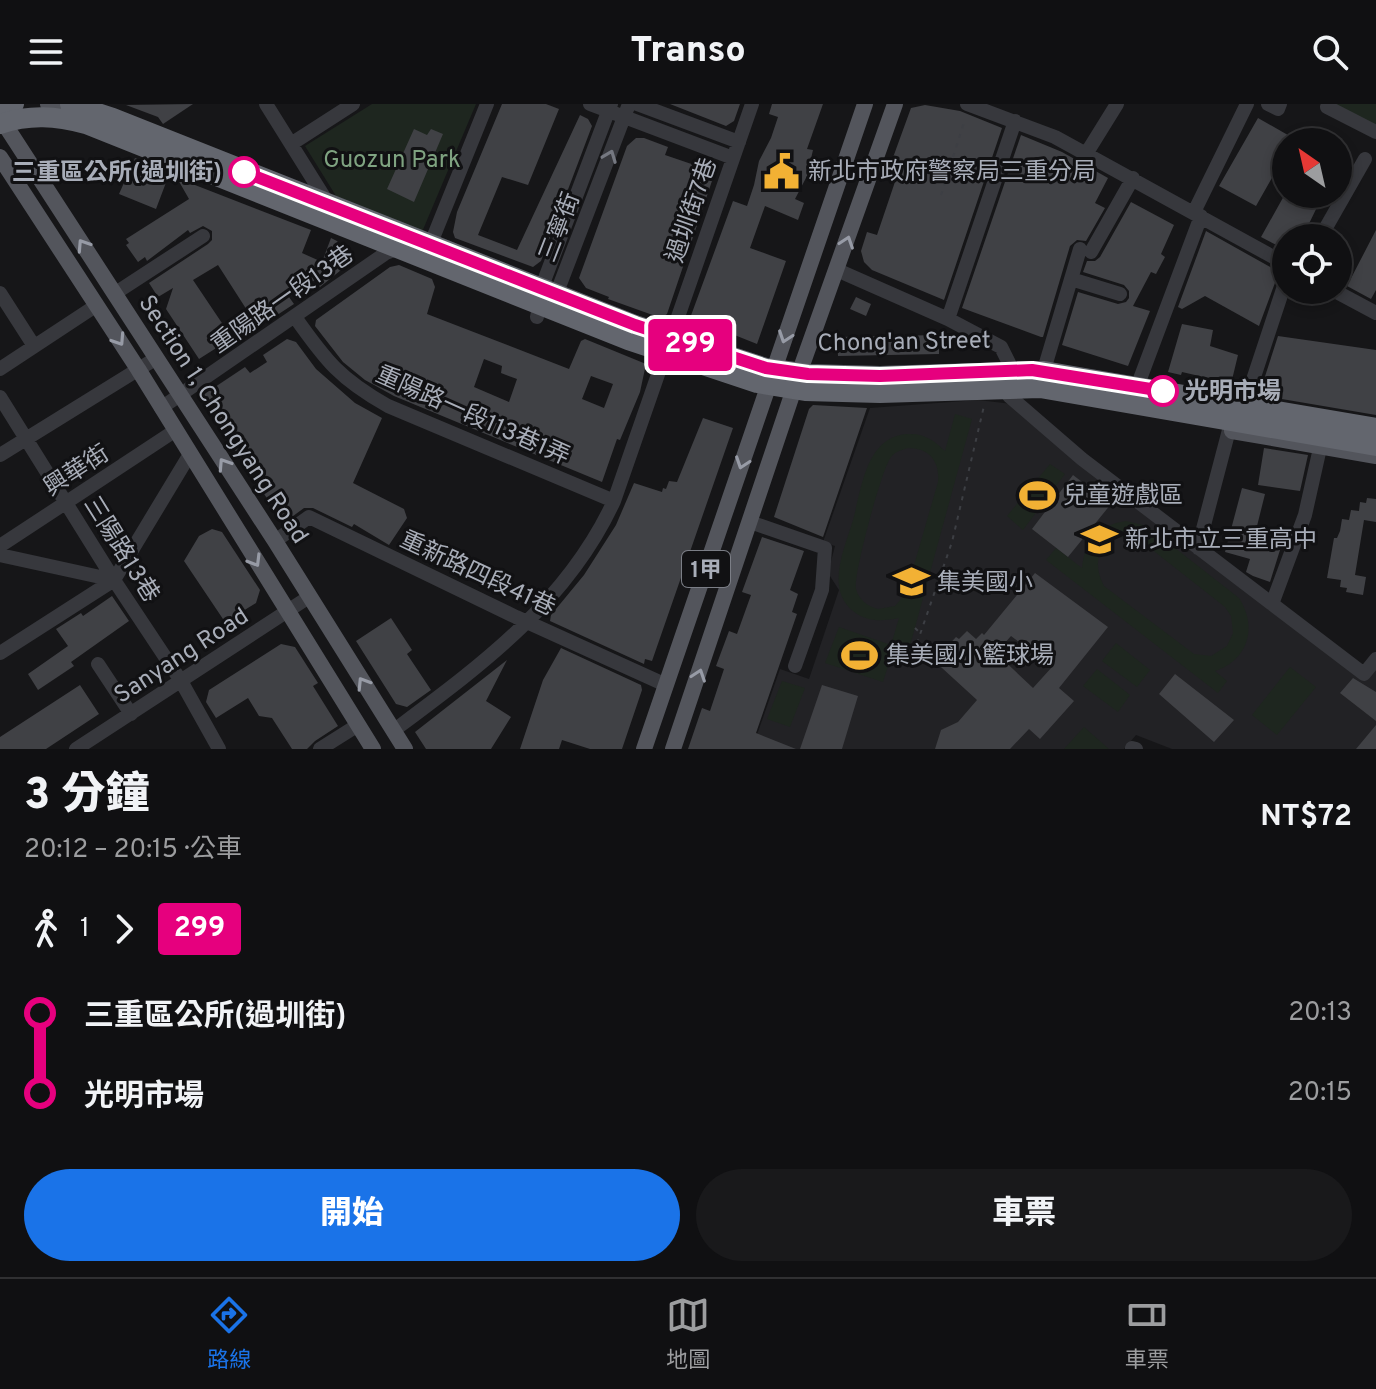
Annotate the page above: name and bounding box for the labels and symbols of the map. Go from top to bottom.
north arrow [1272,128,1352,208]
park label: Guozun Park [323,146,461,176]
one-way arrow [600,150,617,164]
public building icon: 新北市政府警察局三重分局 [763,152,801,190]
street label: 過圳街7巷 [661,154,725,267]
marker: 三重區公所(過圳街) [229,157,259,187]
place label: 新北市政府警察局三重分局 [808,158,1096,188]
place label: 三重區公所(過圳街) [12,159,222,189]
street label: 三寧街 [534,189,588,267]
one-way arrow [838,236,854,250]
one-way arrow [77,239,92,254]
street label: 重陽路一段13巷 [206,240,360,361]
street label: Section 1, Chongyang Road [131,290,314,550]
line badge: 299 [644,319,736,371]
street label: Chong'an Street [817,326,991,360]
one-way arrow [779,329,795,343]
one-way arrow [109,331,124,345]
street label: 重陽路一段113巷1弄 [370,361,574,473]
marker: 光明市場 [1148,376,1178,406]
place label: 光明市場 [1185,378,1281,408]
street label: 興華街 [39,439,115,504]
one-way arrow [736,455,752,469]
one-way arrow [219,458,234,472]
sports icon: 兒童遊戲區 [1018,476,1056,514]
place label: 兒童遊戲區 [1063,482,1183,512]
street label: 三陽路13巷 [76,491,165,609]
school or university icon: 新北市立三重高中 [1080,520,1118,558]
street label: 重新路四段41巷 [395,526,560,624]
place label: 新北市立三重高中 [1125,526,1317,556]
road number: 1甲 [682,551,730,587]
one-way arrow [246,552,261,567]
school or university icon: 集美國小 [892,563,930,601]
place label: 集美國小 [937,569,1033,599]
street label: Sanyang Road [109,602,255,711]
sports icon: 集美國小籃球場 [841,636,879,674]
place label: 集美國小籃球場 [886,642,1054,672]
one-way arrow [689,669,705,683]
one-way arrow [358,677,373,692]

